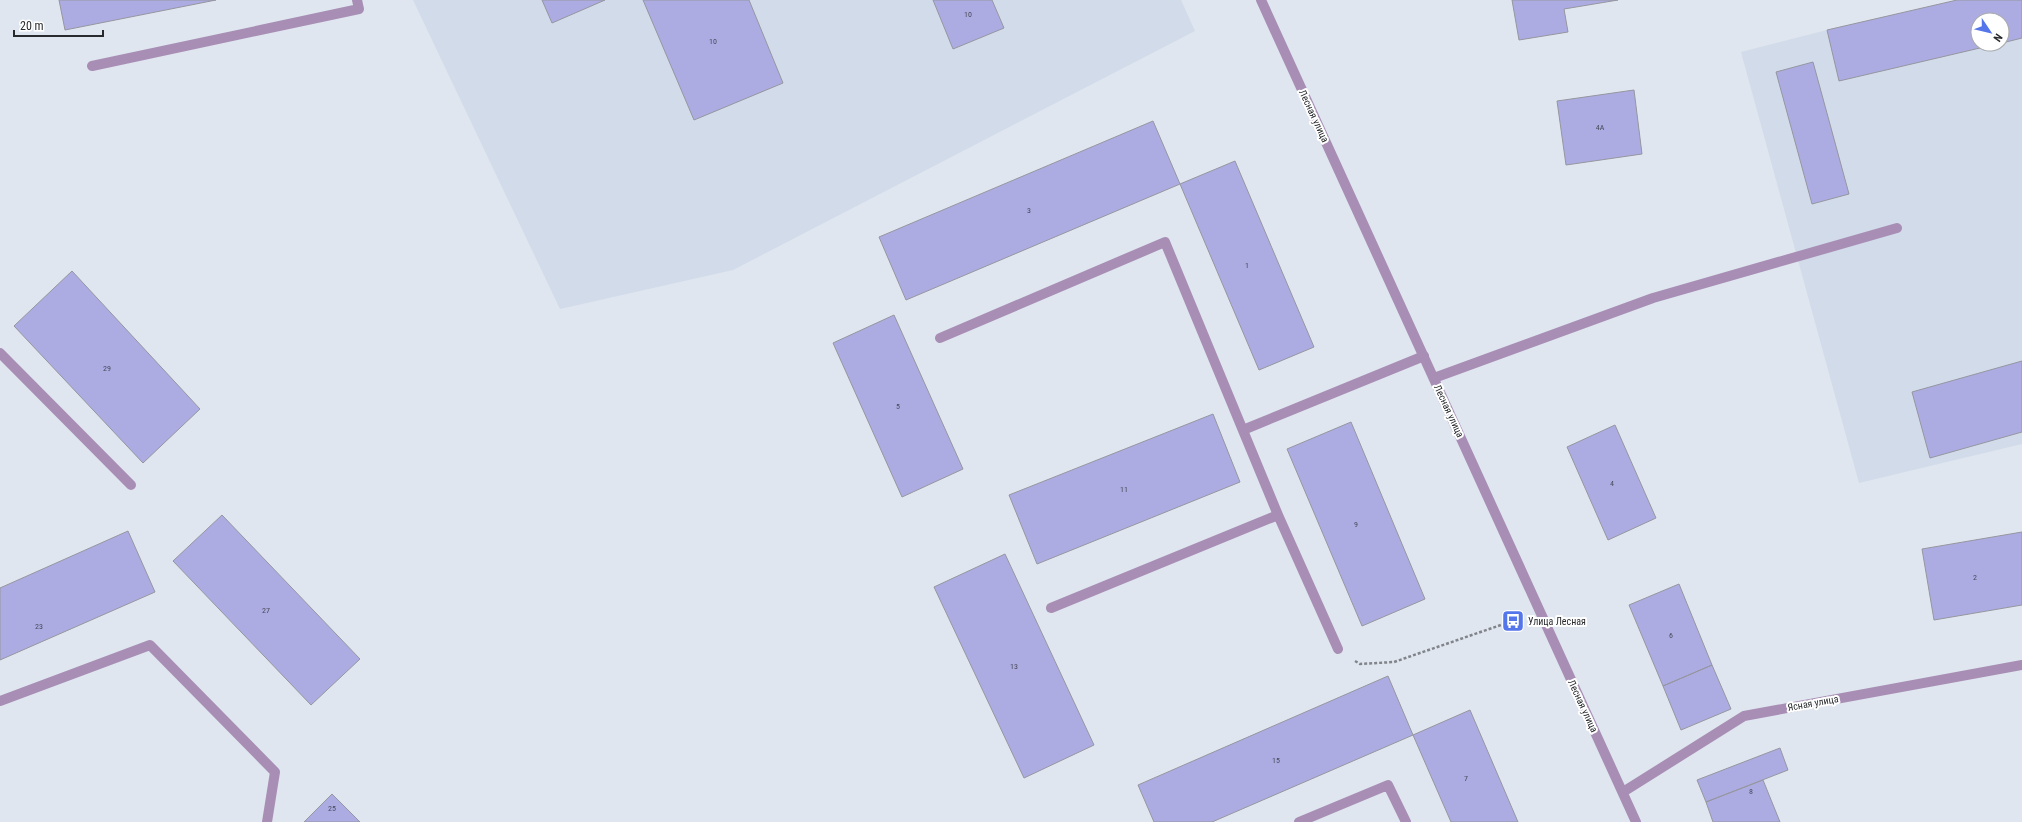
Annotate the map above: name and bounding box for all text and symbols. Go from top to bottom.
house number: 10 [964,10,972,19]
scale bar [14,12,103,38]
north arrow [1970,12,2010,52]
text: 20 m [20,19,44,33]
text: N [1990,31,2005,44]
house number: 10 [709,37,717,46]
street label: Лесная улица [1297,88,1331,144]
house number: 4А [1596,123,1605,132]
house number: 3 [1027,206,1031,215]
house number: 1 [1245,261,1249,270]
house number: 29 [103,364,111,373]
street label: Лесная улица [1432,383,1466,439]
house number: 5 [896,402,900,411]
house number: 4 [1610,479,1614,488]
house number: 11 [1120,485,1128,494]
house number: 9 [1354,520,1358,529]
house number: 2 [1973,573,1977,582]
house number: 27 [262,606,270,615]
bus stop icon: Улица Лесная [1500,608,1526,634]
place label: Улица Лесная [1528,616,1586,627]
house number: 23 [35,622,43,631]
house number: 6 [1669,631,1673,640]
house number: 13 [1010,662,1018,671]
street label: Лесная улица [1566,678,1600,734]
street label: Ясная улица [1787,693,1839,713]
house number: 15 [1272,756,1280,765]
house number: 7 [1464,774,1468,783]
house number: 8 [1749,787,1753,796]
house number: 25 [328,804,336,813]

